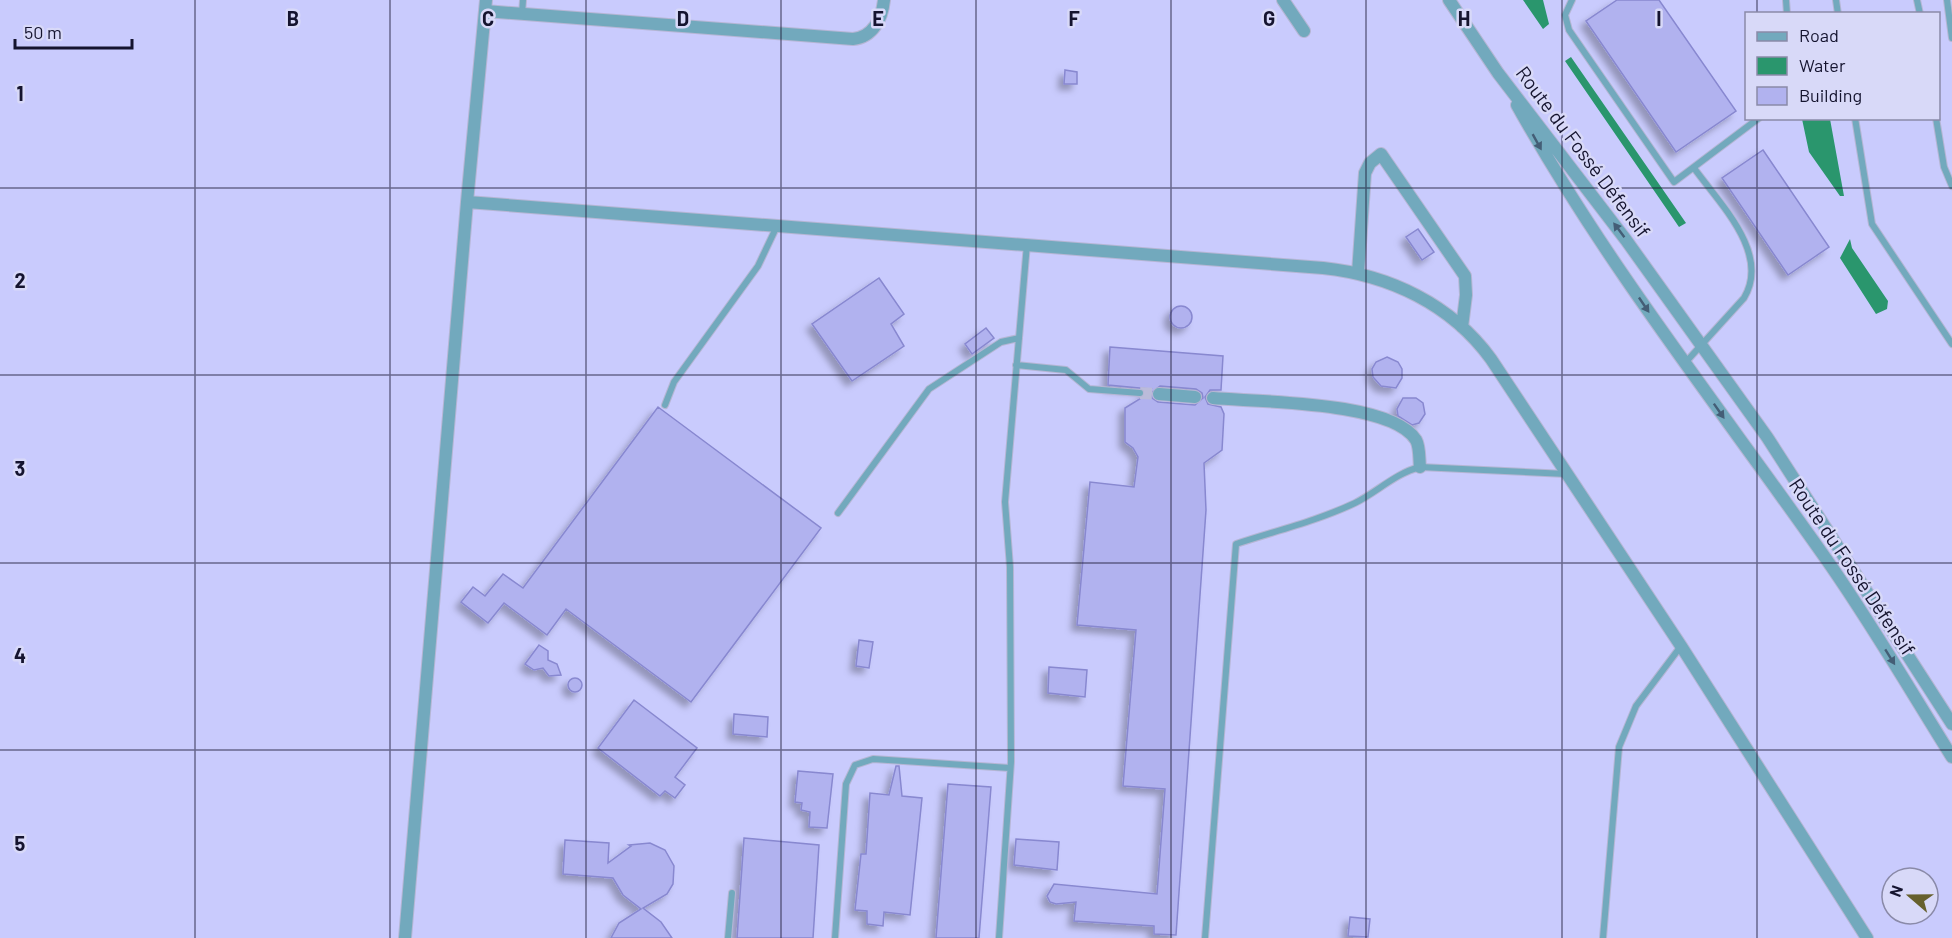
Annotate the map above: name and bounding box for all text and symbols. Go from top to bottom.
text: B [287,6,299,30]
text: C [482,6,494,30]
text: D [677,6,689,30]
text: E [872,6,884,30]
text: F [1068,6,1080,30]
text: G [1263,6,1275,30]
text: H [1458,6,1470,30]
text: I [1656,6,1662,30]
scale bar [15,12,132,50]
legend [1745,12,1940,120]
text: 50 m [24,21,62,43]
text: Road [1799,24,1839,46]
text: Water [1799,54,1846,76]
street label: Route du Fossé Défensif [1511,61,1656,242]
text: 1 [16,81,24,105]
text: Building [1799,84,1862,106]
one-way arrow [1532,134,1542,151]
one-way arrow [1613,222,1625,238]
text: 2 [14,268,26,292]
one-way arrow [1638,297,1649,313]
one-way arrow [1713,402,1725,418]
text: 3 [15,456,25,480]
street label: Route du Fossé Défensif [1785,473,1921,660]
text: 4 [14,643,26,667]
one-way arrow [1885,649,1896,665]
text: 5 [15,831,26,855]
north arrow [1880,866,1940,926]
text: N [1885,882,1906,899]

